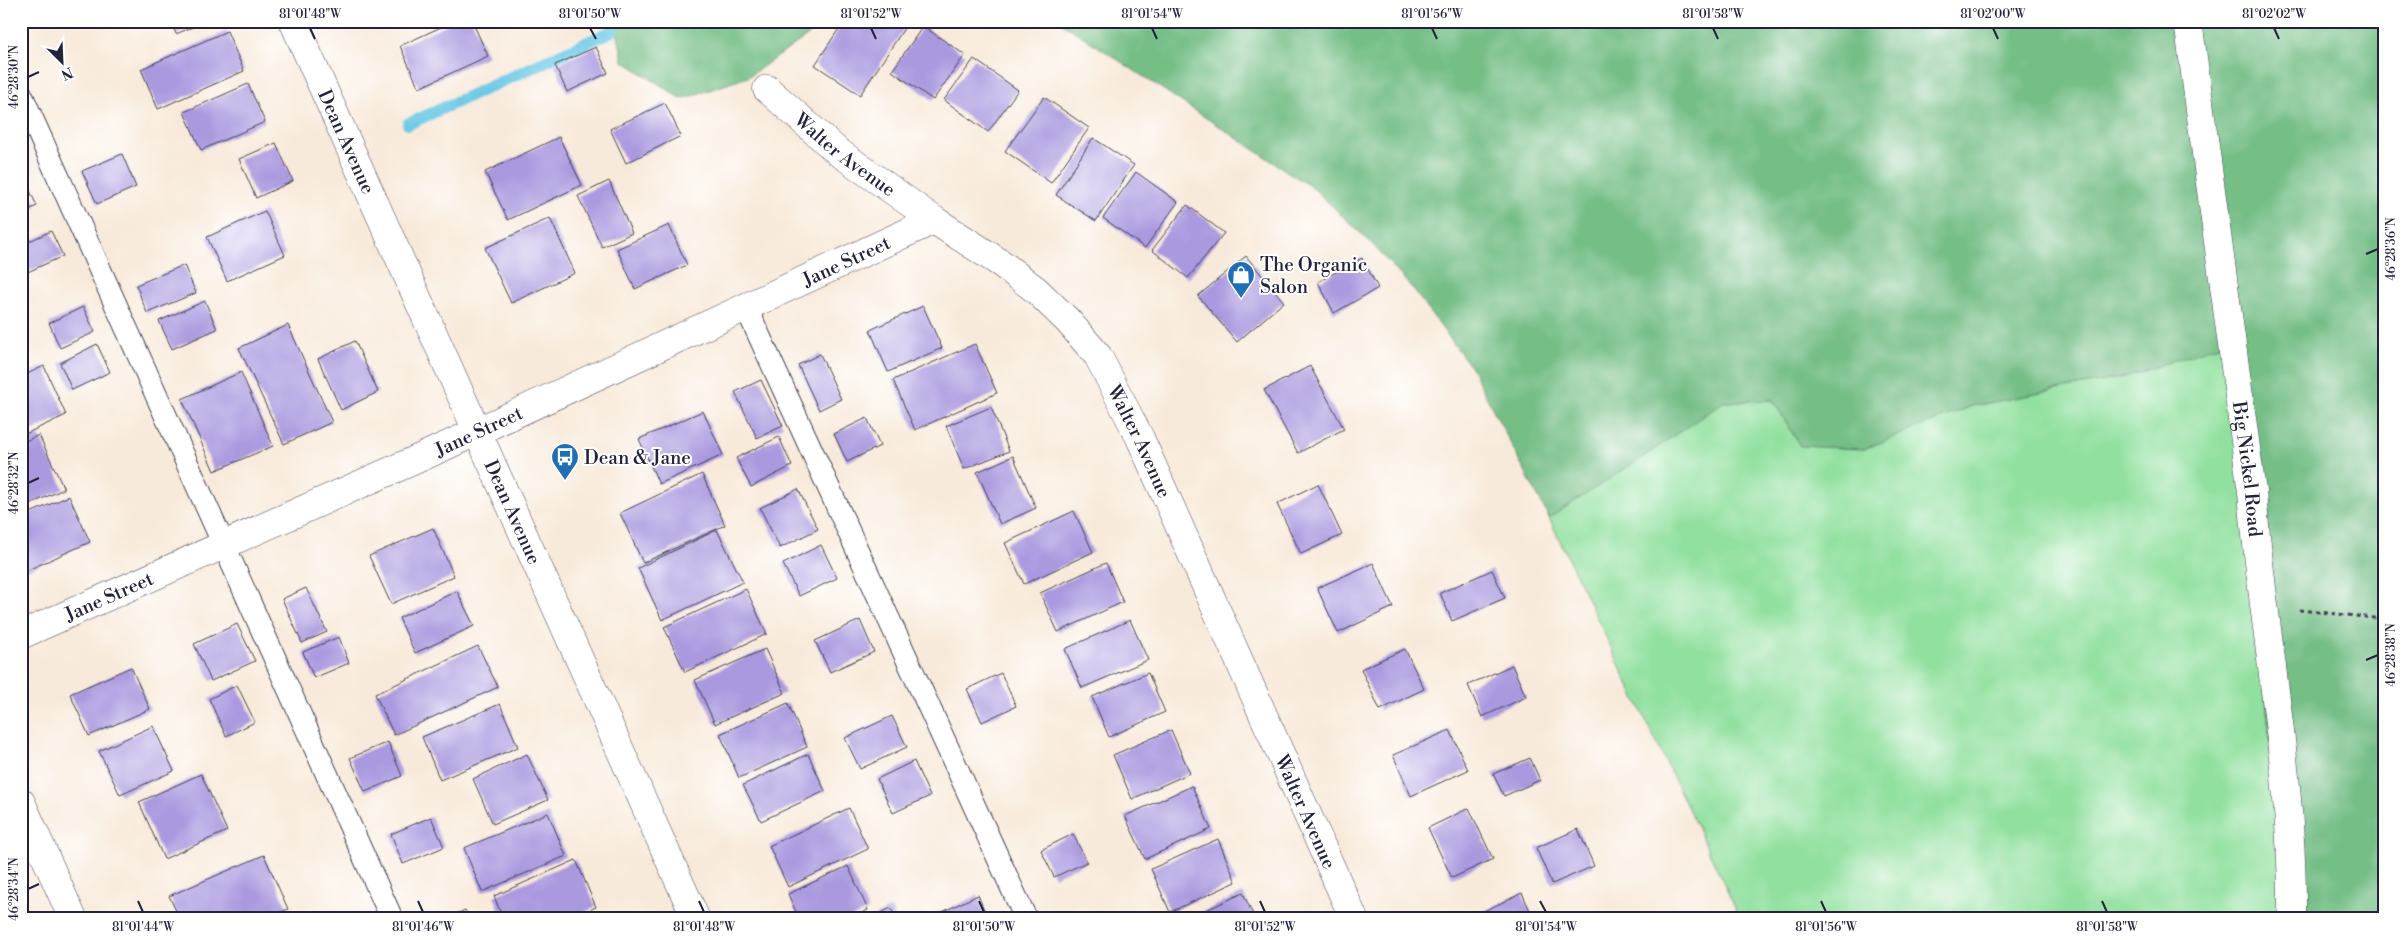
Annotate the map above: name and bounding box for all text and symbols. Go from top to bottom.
text: 81°01'48"W [279,7,342,22]
text: 81°01'50"W [559,7,622,22]
text: 81°01'52"W [840,7,903,22]
text: 81°01'54"W [1121,7,1184,22]
text: 81°01'56"W [1401,7,1464,22]
text: 81°01'58"W [1682,7,1745,22]
text: 81°02'00"W [1960,7,2027,22]
text: 81°02'02"W [2242,7,2307,22]
north arrow [38,38,88,88]
text: 46°28'30"N [7,45,22,109]
text: N [58,62,76,83]
street label: Dean Avenue [312,86,380,198]
street label: Walter Avenue [788,107,900,202]
text: 46°28'36"N [2384,217,2399,281]
street label: Jane Street [798,231,894,293]
place label: The Organic Salon [1260,253,1367,299]
shop icon: The Organic Salon [1226,260,1256,299]
street label: Walter Avenue [1101,380,1176,502]
street label: Big Nickel Road [2227,399,2267,538]
street label: Jane Street [430,401,527,463]
bus stop icon: Dean & Jane [550,442,580,481]
place label: Dean & Jane [584,446,691,470]
text: 46°28'32"N [7,452,22,514]
street label: Dean Avenue [479,456,546,568]
street label: Jane Street [60,567,157,627]
text: 46°28'38"N [2384,623,2399,687]
street label: Walter Avenue [1269,750,1341,873]
text: 46°28'34"N [7,857,22,921]
text: 81°01'44"W [112,920,175,935]
text: 81°01'46"W [392,920,455,935]
text: 81°01'48"W [673,920,736,935]
text: 81°01'50"W [953,920,1016,935]
text: 81°01'52"W [1234,920,1297,935]
text: 81°01'54"W [1515,920,1578,935]
text: 81°01'56"W [1795,920,1858,935]
text: 81°01'58"W [2076,920,2139,935]

